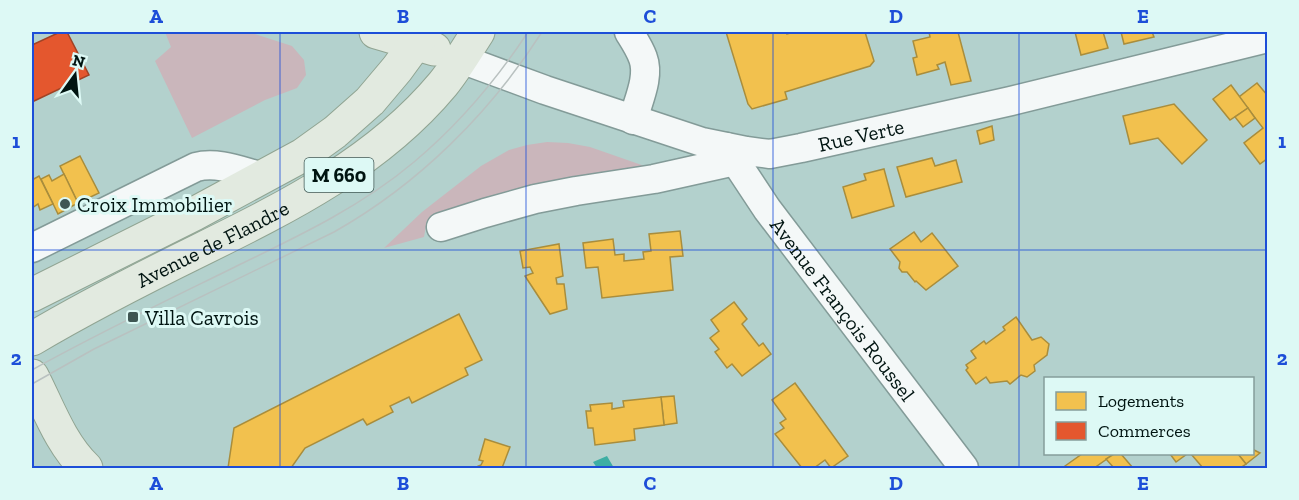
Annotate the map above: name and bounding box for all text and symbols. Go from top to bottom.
text: A [149,4,163,28]
text: B [397,4,409,28]
text: C [644,4,657,28]
text: D [889,4,903,28]
text: E [1137,4,1149,28]
north arrow [45,45,105,105]
text: N [70,50,87,72]
street label: Rue Verte [816,113,906,156]
text: 1 [12,129,20,153]
text: 1 [1278,129,1286,153]
road number: M 660 [304,158,374,192]
place label: Croix Immobilier [77,192,233,217]
street label: Avenue de Flandre [132,194,293,292]
marker: Croix Immobilier [58,197,72,211]
street label: Avenue François Roussel [765,212,921,406]
place label: Villa Cavrois [144,305,259,330]
marker: Villa Cavrois [126,310,140,324]
text: 2 [11,346,22,370]
text: 2 [1277,346,1288,370]
legend [1044,377,1254,455]
text: Logements [1098,390,1184,412]
text: Commerces [1098,420,1191,442]
text: A [149,471,163,495]
text: B [397,471,409,495]
text: C [644,471,657,495]
text: D [889,471,903,495]
text: E [1137,471,1149,495]

